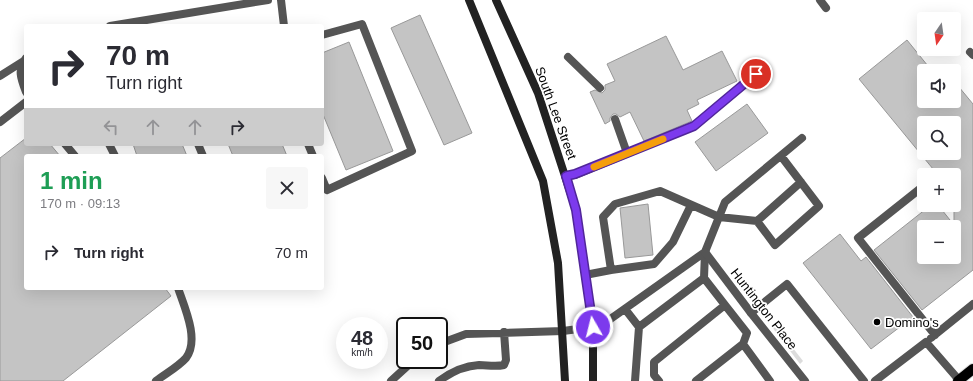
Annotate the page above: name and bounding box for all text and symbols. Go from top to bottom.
north arrow [917,12,961,56]
map controls [917,12,961,264]
icon: right [40,40,92,92]
text: 70 m [106,40,170,71]
pin [739,57,773,91]
icon: arrive [745,63,767,85]
button: sound [917,64,961,108]
street label: South Lee Street [532,65,580,162]
text: Turn right [106,73,182,93]
icon: left [100,116,122,138]
icon: ahead [142,116,164,138]
icon: ahead [184,116,206,138]
icon: right [226,116,248,138]
button: search [917,116,961,160]
text: 1 min [40,167,103,194]
button: close [266,167,308,209]
button: + [917,168,961,212]
text: 170 m · 09:13 [40,196,120,211]
button: − [917,220,961,264]
icon: right [40,241,62,263]
text: Turn right [74,244,144,261]
text: 70 m [275,244,308,261]
street label: Huntington Place [728,265,800,353]
position arrow [572,306,614,348]
place label: Domino's [885,315,939,330]
speed limit sign: 50 [396,317,448,369]
marker: Domino's [872,317,882,327]
text: 48 [351,327,373,349]
text: km/h [351,347,373,358]

